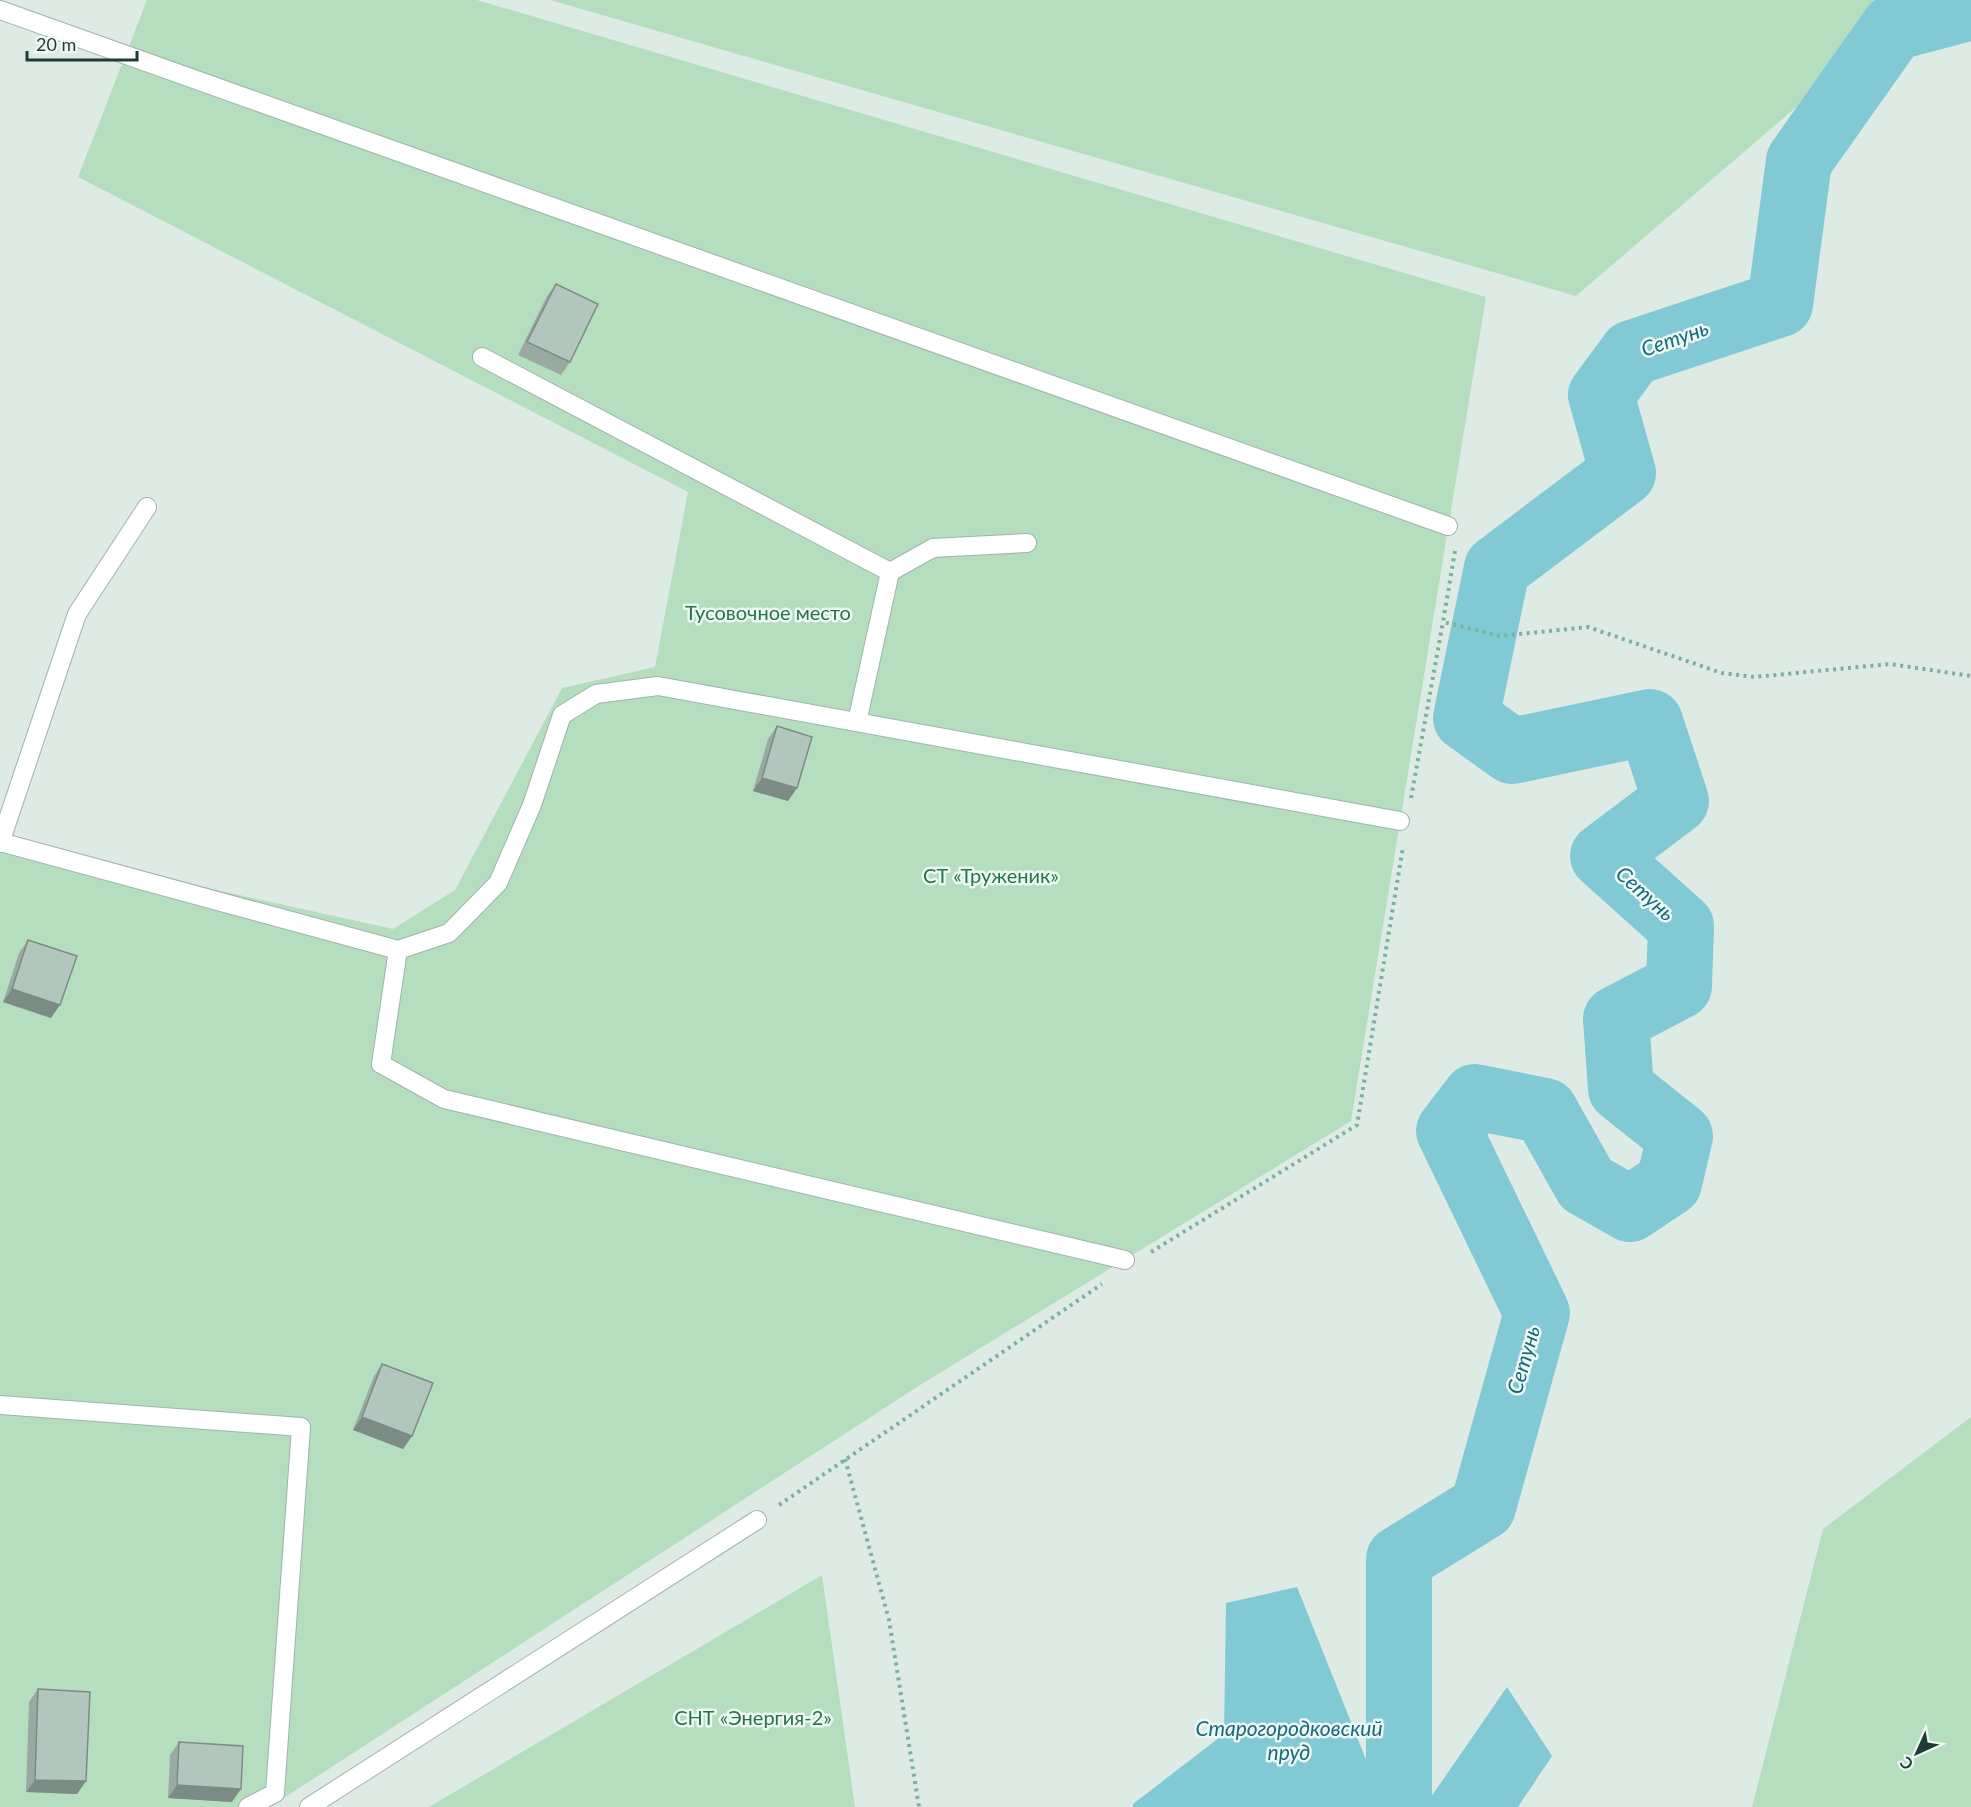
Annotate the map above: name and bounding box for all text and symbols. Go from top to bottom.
scale bar [27,24,136,62]
text: 20 m [36,33,76,55]
water label: Сетунь [1637,314,1712,361]
park label: Тусовочное место [685,600,851,624]
water label: Сетунь [1612,860,1680,926]
park label: СТ «Труженик» [923,863,1059,887]
water label: Сетунь [1501,1323,1544,1397]
park label: СНТ «Энергия-2» [674,1705,832,1729]
water label: Старогородковский пруд [1195,1715,1383,1764]
north arrow [1887,1723,1947,1783]
text: С [1895,1753,1917,1774]

